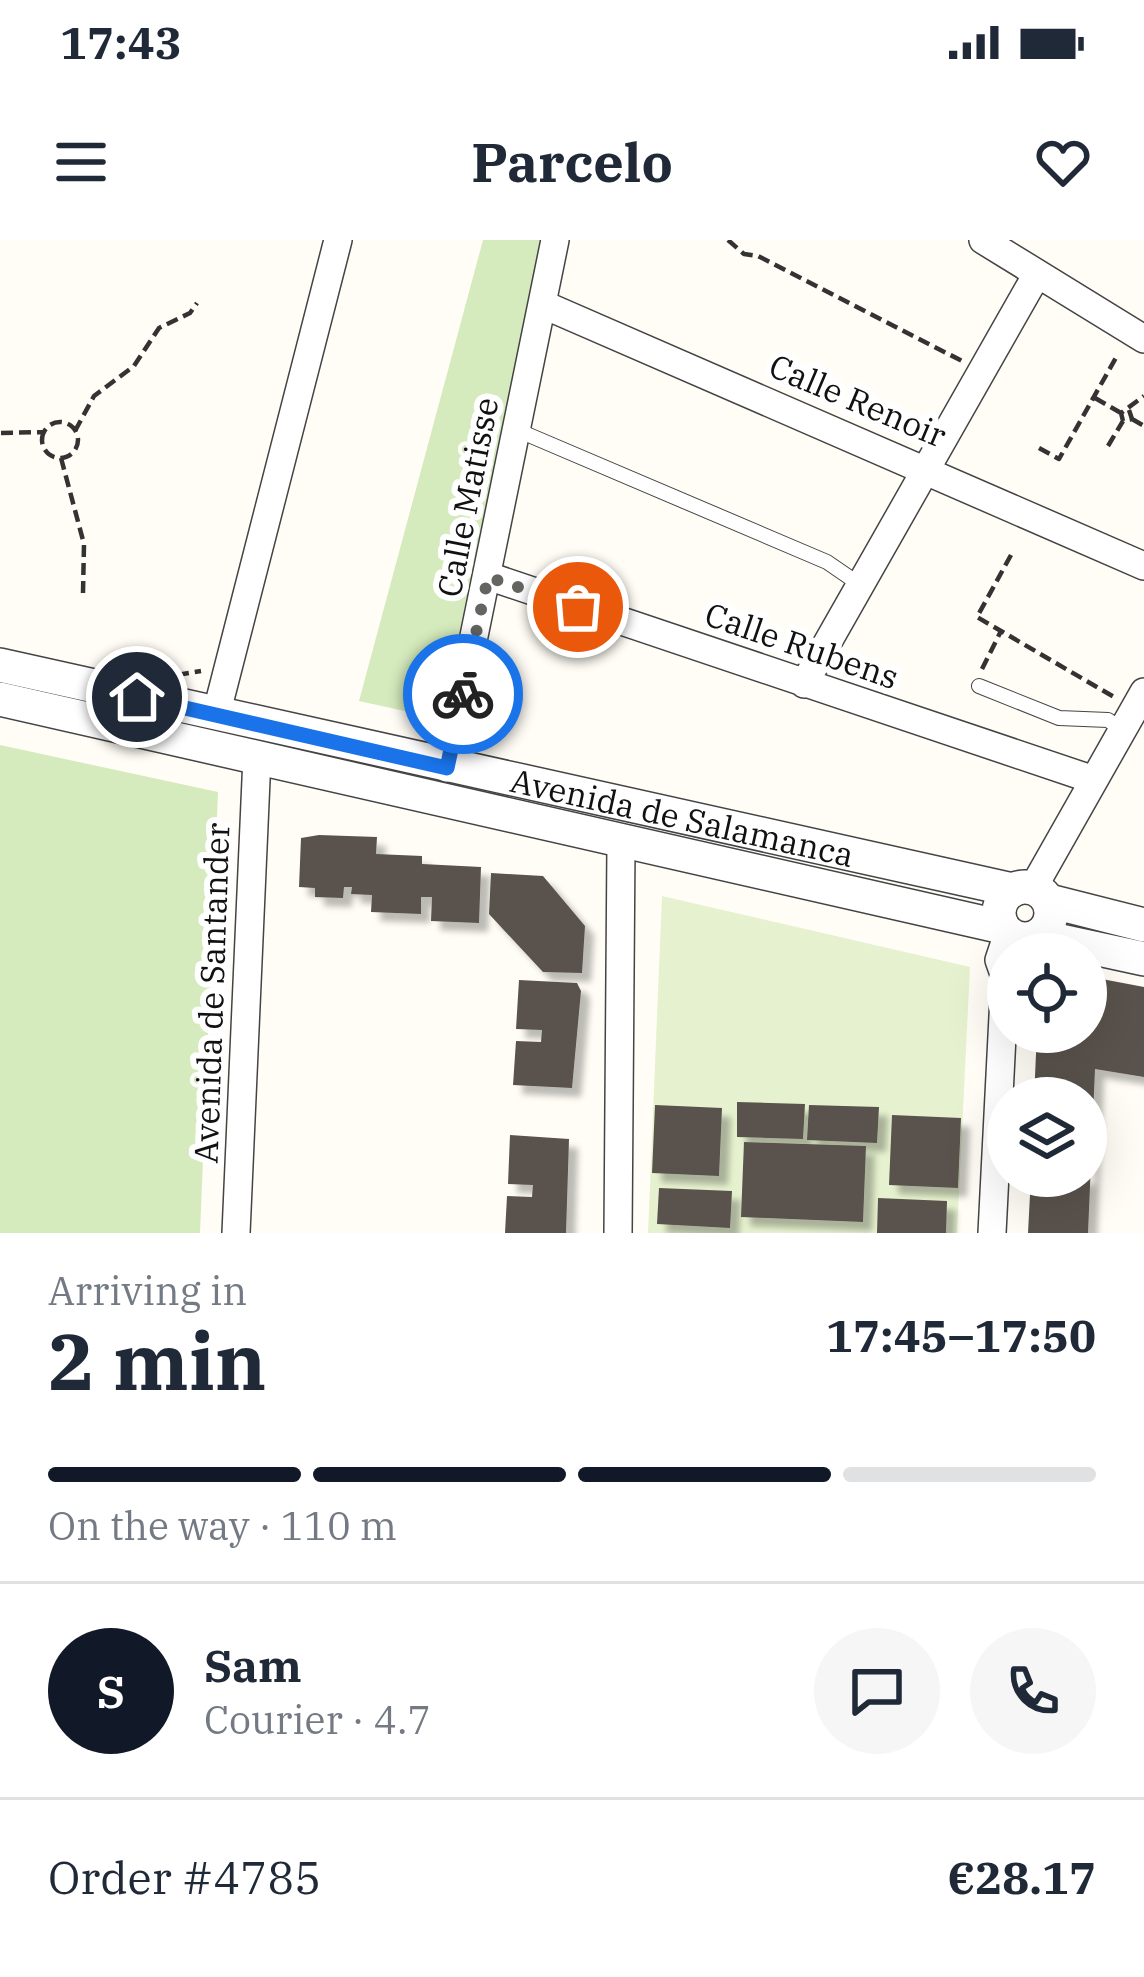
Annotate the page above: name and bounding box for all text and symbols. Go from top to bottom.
text: 17:43 [60,13,182,71]
text: Parcelo [471,127,673,197]
icon: menu [48,129,114,195]
icon: heart [1030,129,1096,195]
street label: Calle Renoir [763,343,953,457]
street label: Calle Matisse [427,394,507,600]
pin [527,556,629,658]
icon: bag [545,574,611,640]
street label: Calle Rubens [700,592,904,698]
courier [403,634,523,754]
pin [86,646,188,748]
icon: bike [430,661,496,727]
icon: home [104,664,170,730]
street label: Avenida de Salamanca [507,758,858,876]
street label: Avenida de Santander [184,821,238,1164]
map controls [987,933,1107,1197]
button: locate [987,933,1107,1053]
button: layers [987,1077,1107,1197]
text: Arriving in [48,1265,247,1316]
text: 17:45–17:50 [826,1306,1096,1364]
text: 2 min [48,1310,266,1411]
text: On the way · 110 m [48,1500,397,1551]
button: chat [814,1628,940,1754]
button: phone [970,1628,1096,1754]
text: Sam [204,1636,302,1694]
text: S [97,1662,125,1720]
text: Courier · 4.7 [204,1694,431,1745]
text: Order #4785 [48,1848,321,1906]
text: €28.17 [947,1848,1096,1906]

